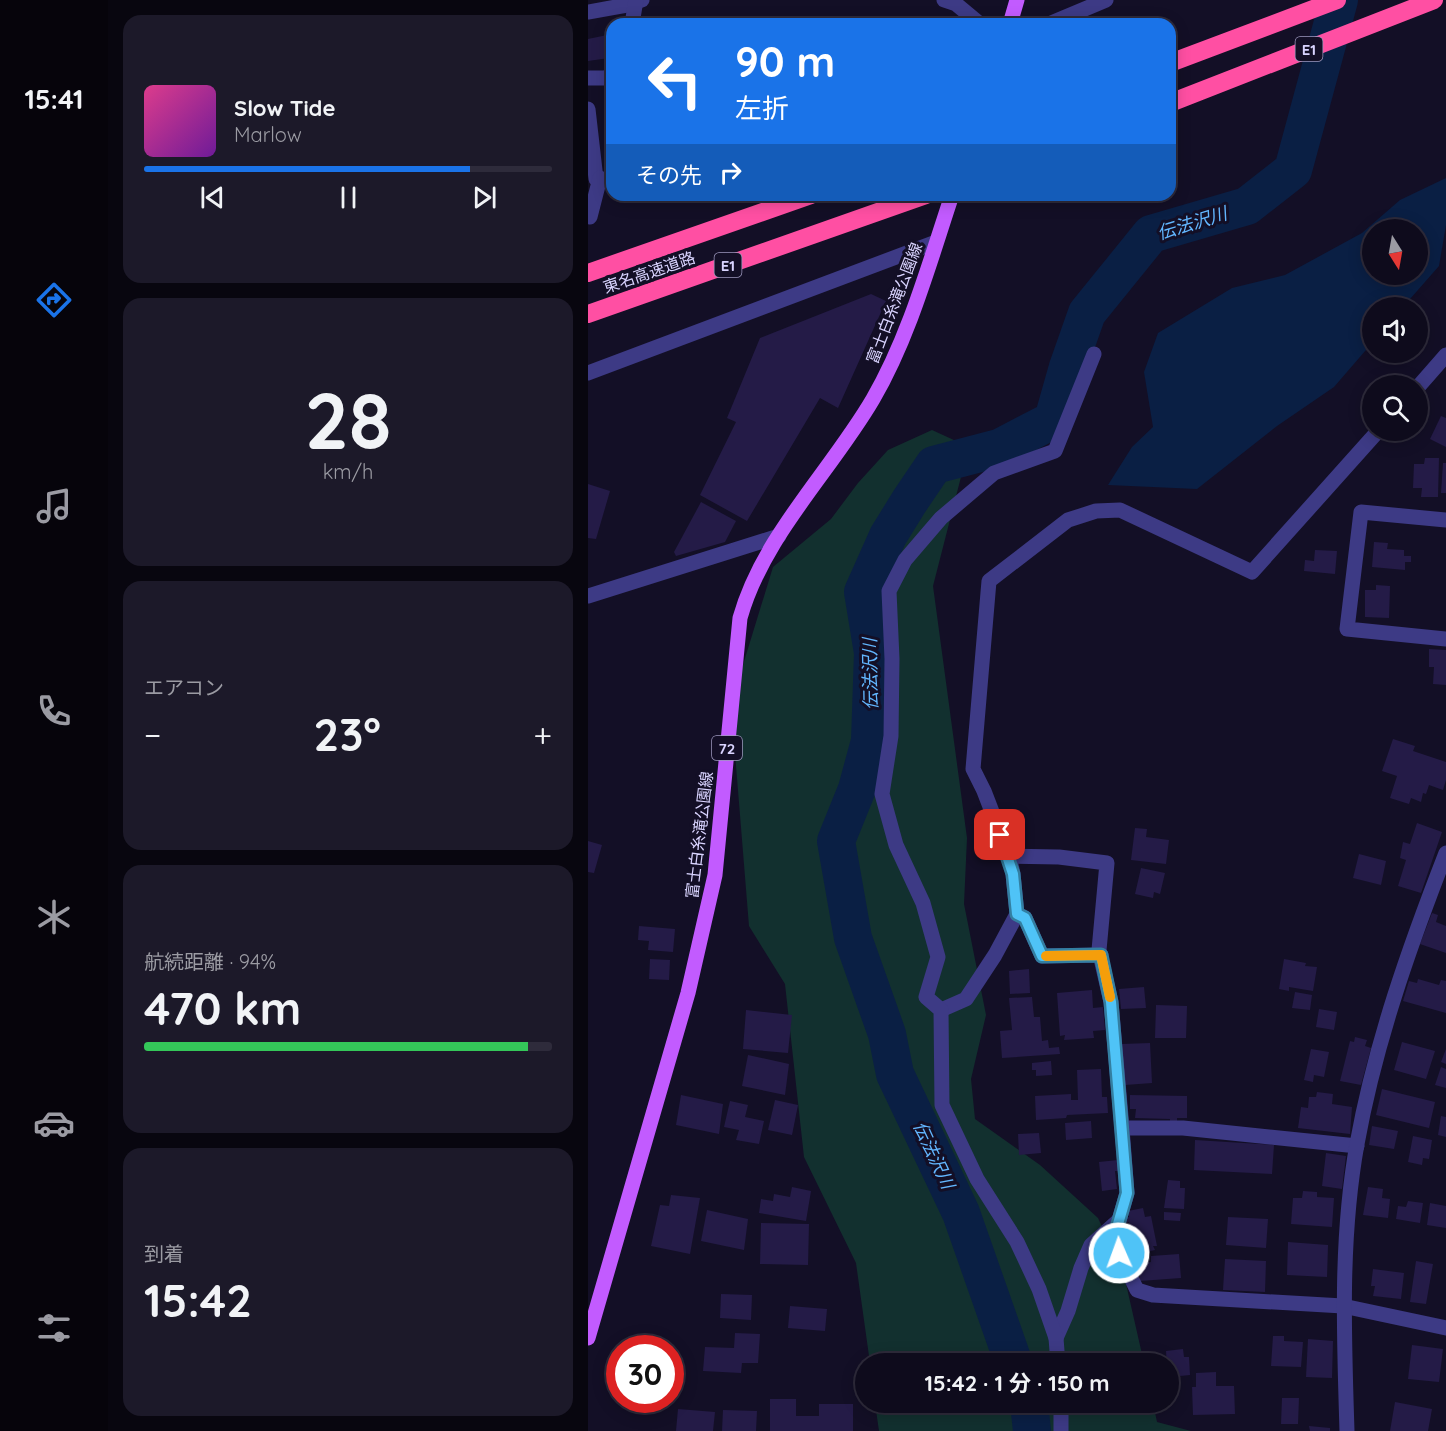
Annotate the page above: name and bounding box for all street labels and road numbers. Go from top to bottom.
road number: E1 [1296,37,1322,61]
street label: 富士白糸滝公園線 [862,240,926,366]
street label: 東名高速道路 [600,247,698,297]
road number: E1 [714,253,742,277]
road number: 72 [712,736,742,760]
street label: 富士白糸滝公園線 [681,770,717,900]

